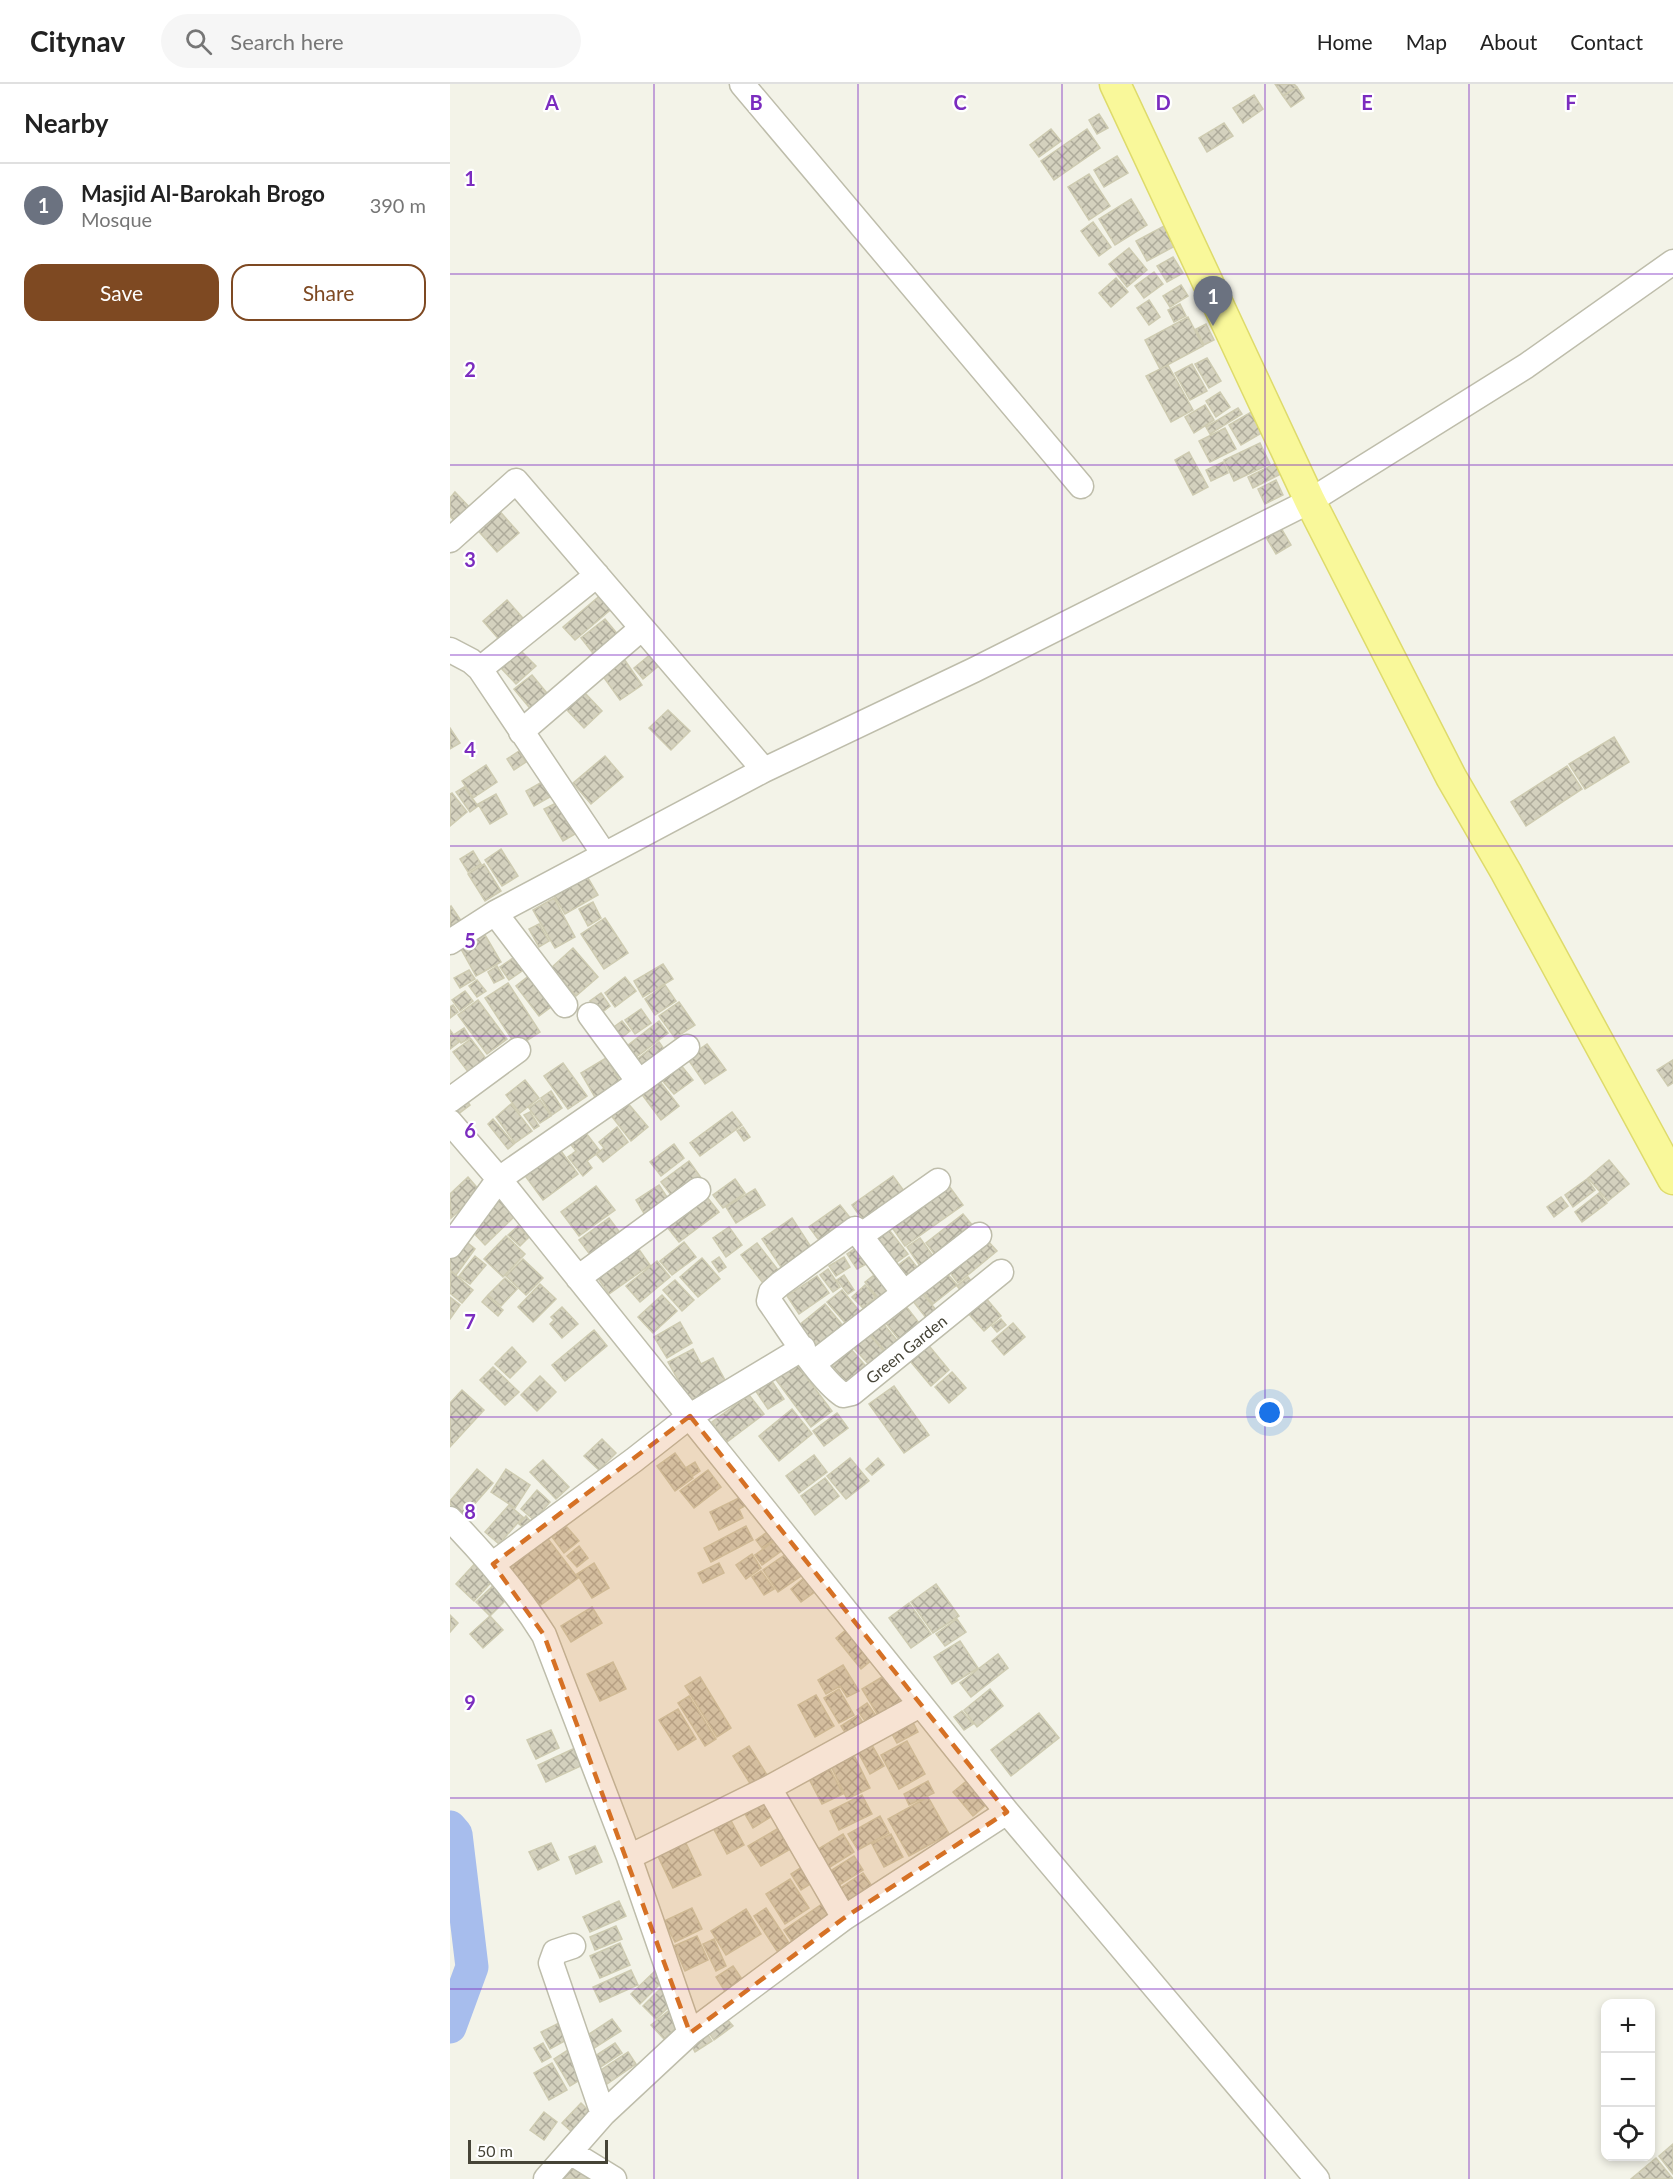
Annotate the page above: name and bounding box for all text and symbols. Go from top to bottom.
search box [161,14,581,68]
text: Citynav [30,24,125,58]
icon: search [182,25,215,58]
text: Search here [230,28,344,55]
text: Home [1317,29,1373,54]
text: Map [1406,29,1447,54]
text: About [1480,29,1537,54]
text: Contact [1570,29,1643,54]
text: A [544,90,559,114]
text: B [749,90,763,114]
text: C [953,90,967,114]
text: D [1155,90,1171,114]
text: E [1361,90,1373,114]
text: F [1565,90,1577,114]
text: Nearby [24,107,109,139]
text: 1 [464,166,476,190]
text: Masjid Al-Barokah Brogo [81,180,325,207]
text: 1 [38,193,49,217]
text: 390 m [370,193,426,217]
text: Mosque [81,207,152,231]
button: Save [24,264,219,321]
button: Share [231,264,426,321]
pin: 1 [1194,276,1233,326]
text: 2 [464,357,476,381]
text: 3 [464,547,476,571]
text: 4 [464,737,476,761]
text: 5 [464,928,476,952]
text: 6 [464,1118,476,1142]
text: 7 [464,1309,476,1333]
street label: Green Garden [862,1311,950,1387]
your location [1255,1398,1284,1427]
text: 8 [464,1499,476,1523]
text: 9 [464,1690,476,1714]
map controls [1601,1999,1655,2161]
button: + [1601,1999,1655,2053]
button: − [1601,2053,1655,2107]
button: locate [1601,2107,1655,2161]
scale bar [468,2137,608,2164]
text: 50 m [477,2141,513,2160]

